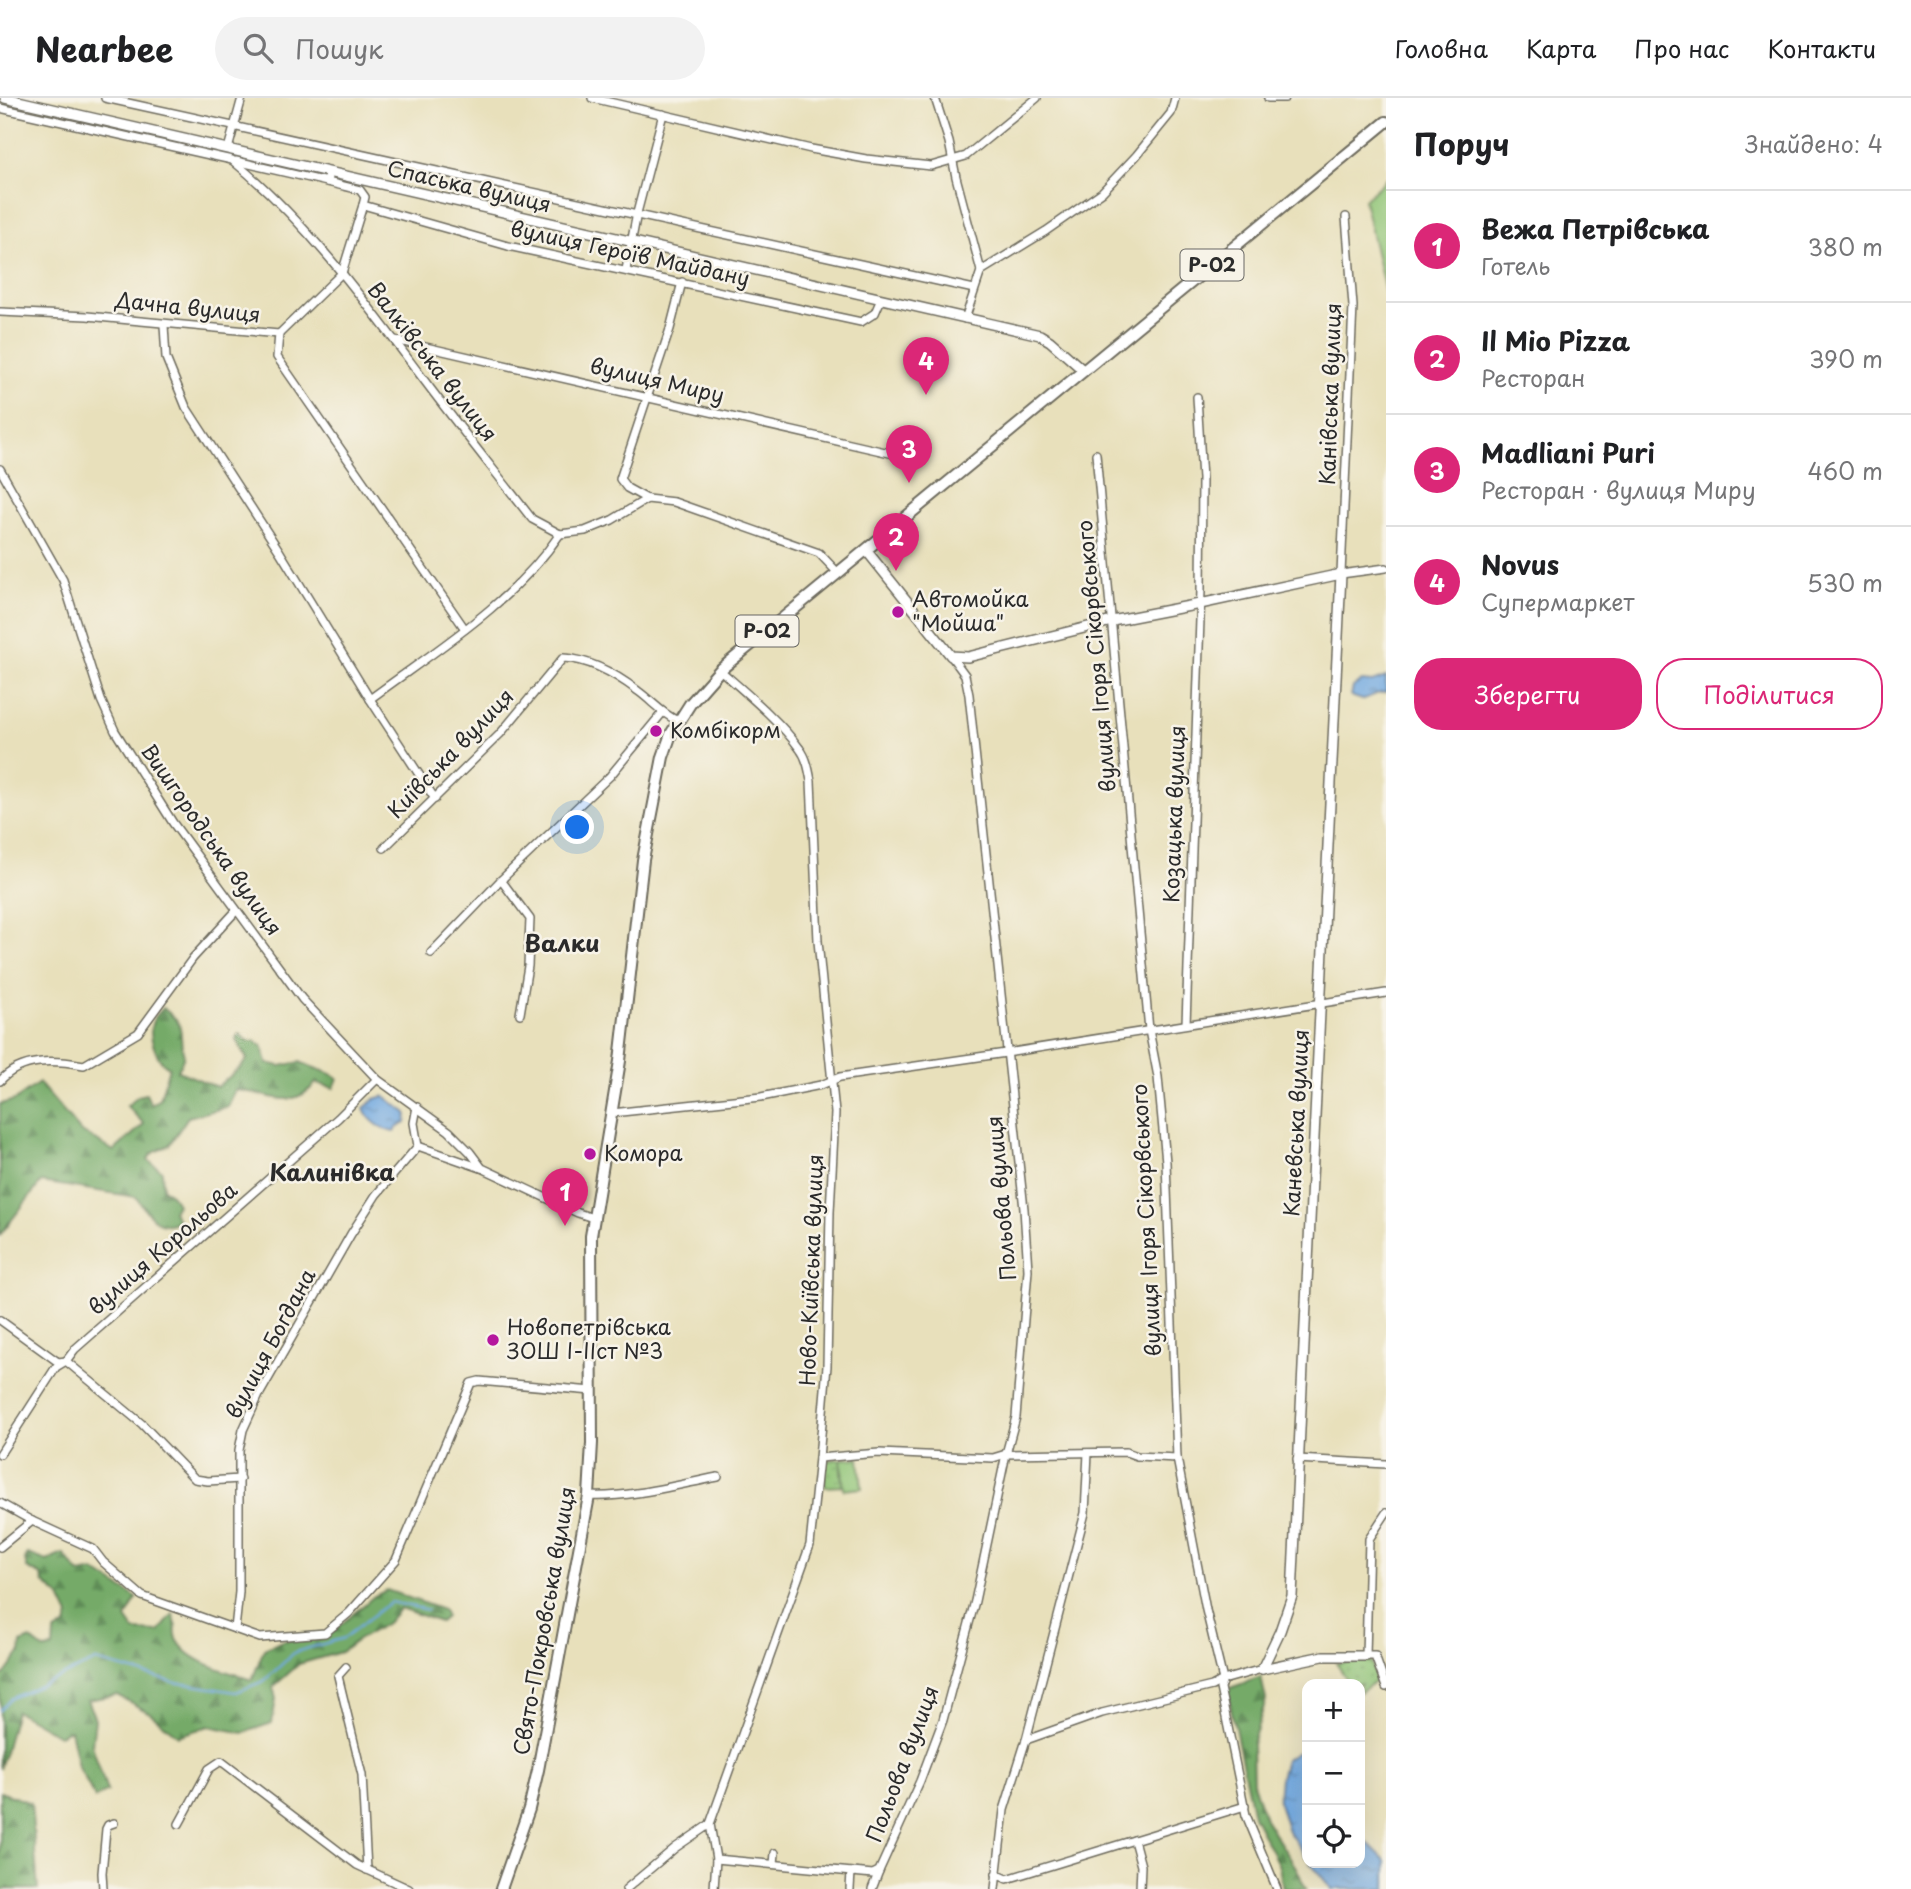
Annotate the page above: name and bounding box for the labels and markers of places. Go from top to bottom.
pin: 4 [903,337,949,395]
pin: 3 [886,425,932,483]
pin: 2 [873,513,919,571]
place label: Автомойка "Мойша" [912,582,1029,638]
marker: Автомойка "Мойша" [890,604,906,620]
place label: Комбікорм [670,713,781,745]
marker: Комбікорм [648,723,664,739]
place label: Комора [604,1136,683,1168]
marker: Комора [582,1146,598,1162]
pin: 1 [542,1168,588,1226]
place label: Новопетрівська ЗОШ I-IIст №3 [507,1310,671,1366]
marker: Новопетрівська ЗОШ I-IIст №3 [485,1332,501,1348]

